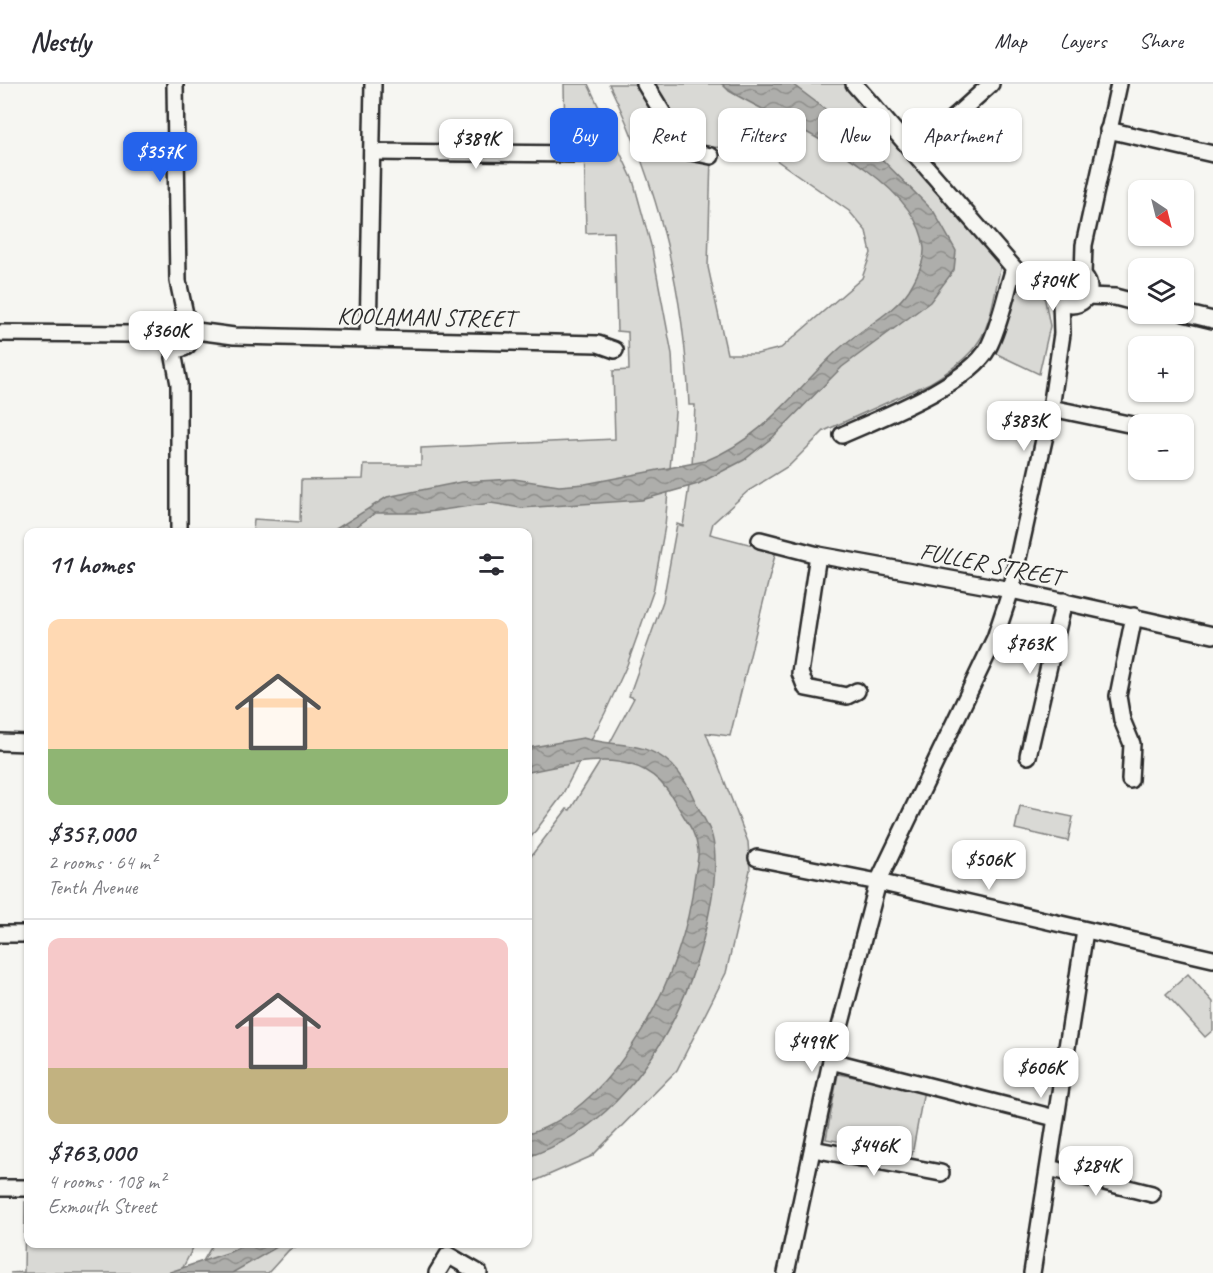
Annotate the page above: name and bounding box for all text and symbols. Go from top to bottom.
text: Nestly [30,24,91,59]
text: Map [994,28,1027,54]
text: Layers [1060,28,1106,54]
text: Share [1139,28,1183,54]
chip: Buy [550,108,618,162]
chip: Rent [630,108,706,162]
chip: Filters [718,108,806,162]
chip: New [818,108,890,162]
chip: Apartment [902,108,1022,162]
pin: $389K [434,119,518,170]
text: $389K [453,126,499,151]
pin: $357K [118,132,202,183]
text: $357K [137,139,183,164]
north arrow [1128,180,1194,246]
map controls [1128,180,1194,480]
button: layers [1128,258,1194,324]
pin: $704K [1011,261,1095,312]
text: $704K [1030,268,1076,293]
street label: KOOLAMAN STREET [337,300,521,334]
pin: $360K [124,311,208,362]
text: $360K [143,318,189,343]
button: + [1128,336,1194,402]
pin: $383K [982,401,1066,452]
text: $383K [1001,408,1047,433]
button: − [1128,414,1194,480]
street label: FULLER STREET [918,536,1070,594]
text: 11 homes [48,548,133,581]
icon: filters [475,548,508,581]
pin: $763K [988,624,1072,675]
text: $763K [1007,631,1053,656]
icon: home [224,658,332,766]
text: $357,000 [48,817,135,850]
pin: $506K [947,840,1031,891]
text: $506K [966,847,1012,872]
text: 2 rooms · 64 m² [48,850,156,875]
text: Tenth Avenue [48,875,137,900]
icon: home [224,977,332,1085]
pin: $499K [770,1022,854,1073]
text: $499K [789,1029,835,1054]
pin: $606K [999,1048,1083,1099]
text: $606K [1018,1055,1065,1080]
pin: $446K [832,1126,916,1177]
text: $446K [851,1133,897,1158]
text: $763,000 [48,1136,136,1169]
pin: $284K [1054,1146,1138,1197]
text: $284K [1073,1153,1119,1178]
text: 4 rooms · 108 m² [48,1169,165,1194]
text: Exmouth Street [48,1194,156,1219]

